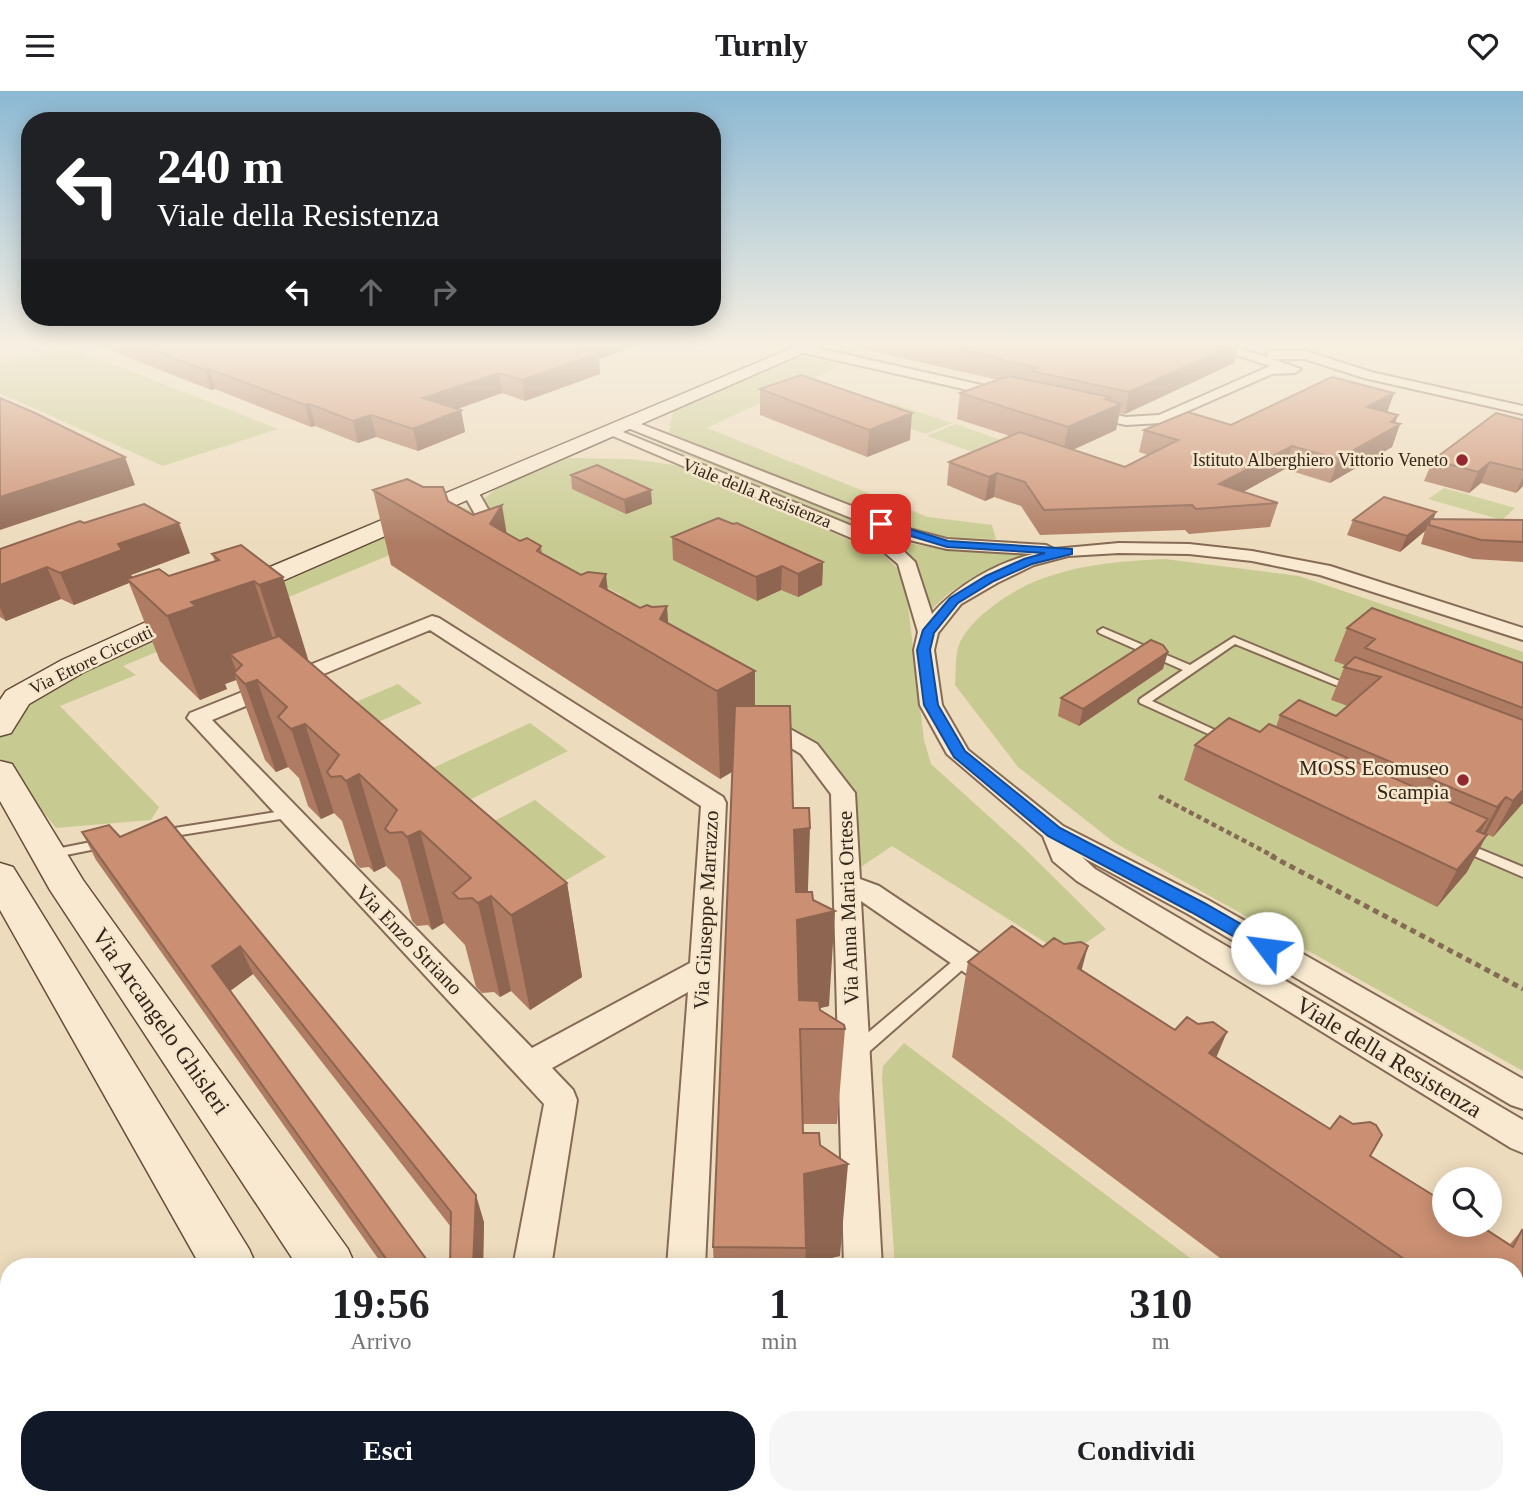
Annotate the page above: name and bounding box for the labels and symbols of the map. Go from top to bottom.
place label: Istituto Alberghiero Vittorio Veneto [1193,450,1448,470]
marker: Istituto Alberghiero Vittorio Veneto [1454,452,1470,468]
street label: Viale della Resistenza [680,454,834,532]
pin [851,494,911,554]
street label: Via Ettore Ciccotti [26,621,156,699]
place label: MOSS Ecomuseo Scampia [1299,756,1450,804]
marker: MOSS Ecomuseo Scampia [1455,772,1471,788]
street label: Via Giuseppe Marrazzo [689,810,723,1010]
street label: Via Anna Maria Ortese [833,811,863,1005]
street label: Via Enzo Striano [351,880,467,1000]
position arrow [1230,911,1304,985]
street label: Via Arcangelo Ghisleri [87,923,235,1119]
street label: Viale della Resistenza [1292,991,1487,1123]

